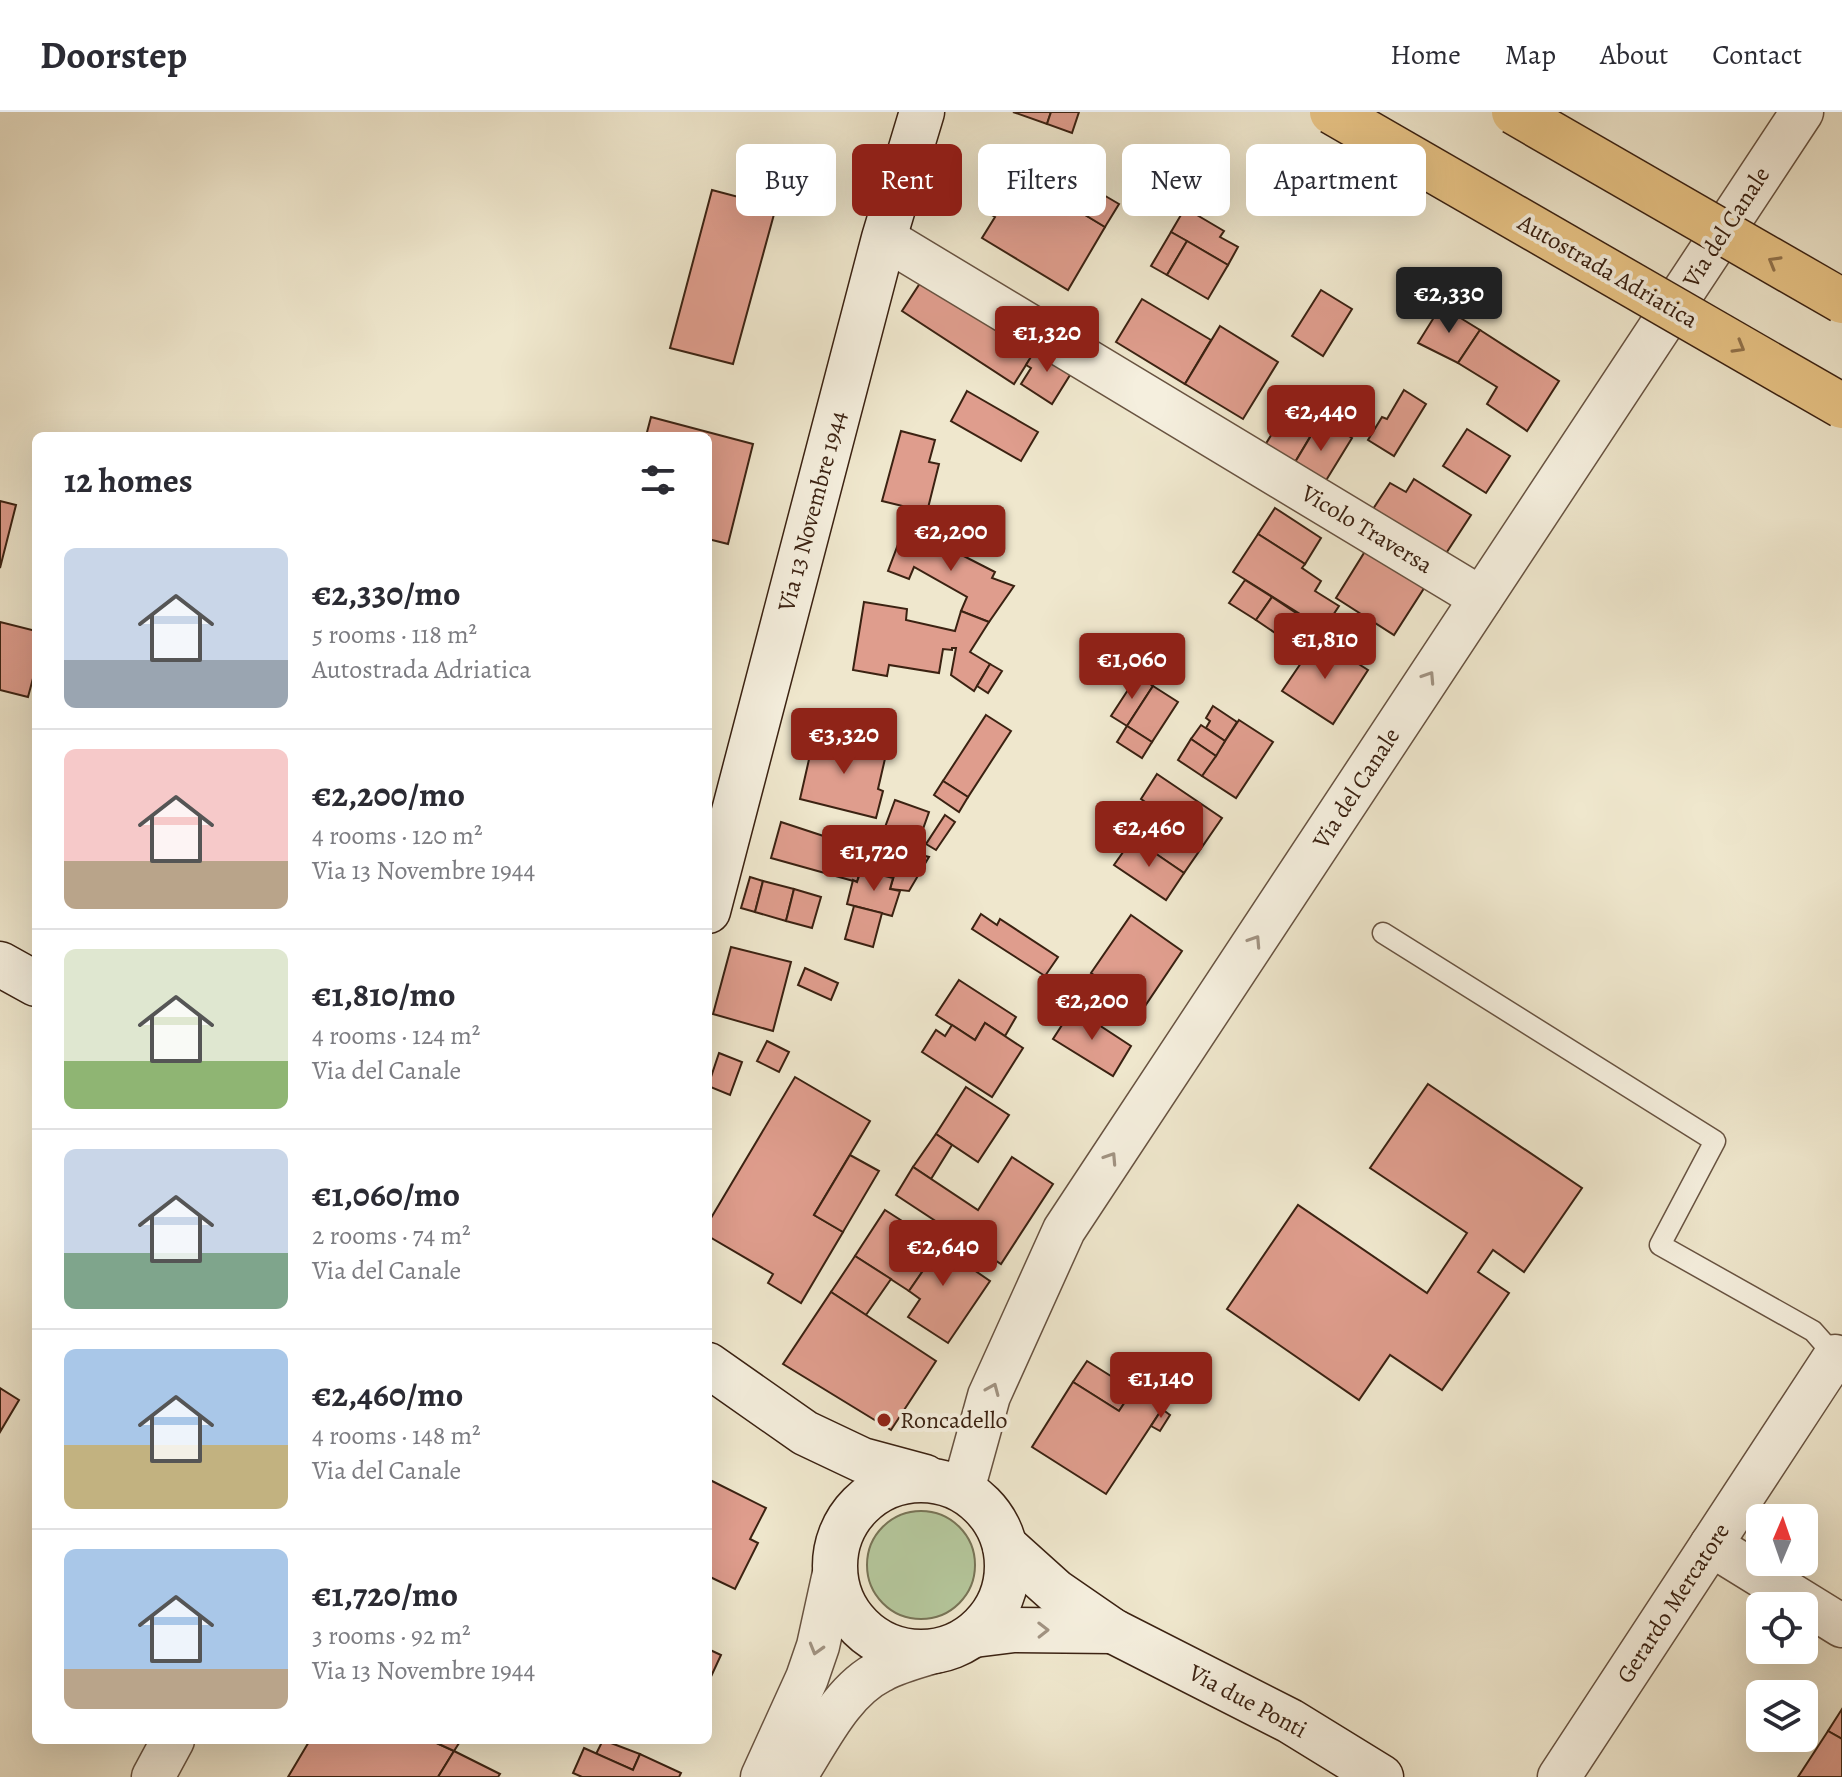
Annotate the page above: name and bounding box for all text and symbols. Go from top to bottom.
text: Doorstep [40,29,187,81]
text: Home [1390,36,1461,74]
text: Map [1505,36,1556,74]
text: About [1600,36,1668,74]
text: Contact [1712,36,1802,74]
chip: Buy [736,144,836,216]
chip: Rent [852,144,962,216]
chip: Filters [978,144,1106,216]
chip: New [1122,144,1230,216]
chip: Apartment [1246,144,1426,216]
street label: Via del Canale [1675,161,1777,294]
street label: Autostrada Adriatica [1511,206,1704,336]
one-way arrow [1769,256,1783,272]
pin: €2,330 [1384,267,1514,335]
text: €2,330 [1414,275,1484,310]
pin: €1,320 [982,306,1112,374]
text: €1,320 [1013,314,1081,349]
one-way arrow [1730,337,1745,353]
pin: €2,440 [1256,385,1386,453]
text: €2,440 [1285,393,1357,428]
street label: Via 13 Novembre 1944 [770,407,854,616]
text: 12 homes [64,457,193,504]
icon: filters [636,458,680,502]
street label: Vicolo Traversa [1295,477,1439,581]
pin: €2,200 [886,505,1016,573]
text: €2,200 [914,513,988,548]
text: €2,330/mo [312,570,461,617]
icon: home [128,580,224,676]
pin: €1,810 [1260,613,1390,681]
text: 5 rooms · 118 m² [312,617,477,652]
text: €1,810 [1292,621,1358,656]
pin: €1,060 [1067,633,1197,701]
text: €1,060 [1097,641,1167,676]
text: Autostrada Adriatica [312,652,531,687]
one-way arrow [1419,672,1434,686]
pin: €3,320 [779,708,909,776]
text: €3,320 [809,716,879,751]
street label: Via del Canale [1305,722,1407,855]
text: €2,200/mo [312,771,465,818]
icon: home [128,781,224,877]
pin: €2,460 [1084,801,1214,869]
text: €2,460 [1113,809,1185,844]
text: 4 rooms · 120 m² [312,818,482,853]
pin: €1,720 [809,825,939,893]
text: €1,720 [840,833,908,868]
text: Via 13 Novembre 1944 [312,853,535,888]
one-way arrow [1245,935,1260,950]
text: €1,810/mo [312,971,456,1018]
pin: €2,200 [1027,974,1157,1042]
icon: home [128,981,224,1077]
text: €2,200 [1055,982,1129,1017]
text: 4 rooms · 124 m² [312,1018,480,1053]
text: Via del Canale [312,1053,461,1088]
one-way arrow [1102,1152,1117,1167]
text: €1,060/mo [312,1171,460,1218]
icon: home [128,1181,224,1277]
text: 2 rooms · 74 m² [312,1218,471,1253]
pin: €2,640 [878,1220,1008,1288]
text: €2,640 [907,1228,979,1263]
text: Via del Canale [312,1253,461,1288]
pin: €1,140 [1096,1352,1226,1420]
text: €1,140 [1128,1360,1194,1395]
text: €2,460/mo [312,1371,463,1418]
icon: home [128,1381,224,1477]
one-way arrow [983,1382,1000,1396]
place label: Roncadello [900,1404,1008,1436]
marker: Roncadello [875,1411,893,1429]
text: 4 rooms · 148 m² [312,1418,481,1453]
text: Via del Canale [312,1453,461,1488]
north arrow [1746,1504,1818,1576]
map controls [1746,1504,1818,1752]
street label: Gerardo Mercatore [1609,1517,1737,1689]
text: €1,720/mo [312,1571,458,1618]
icon: home [128,1581,224,1677]
button: locate [1746,1592,1818,1664]
text: 3 rooms · 92 m² [312,1618,471,1653]
one-way arrow [1037,1621,1050,1638]
one-way arrow [809,1642,825,1656]
text: Via 13 Novembre 1944 [312,1653,535,1688]
street label: Via due Ponti [1182,1656,1313,1746]
button: layers [1746,1680,1818,1752]

